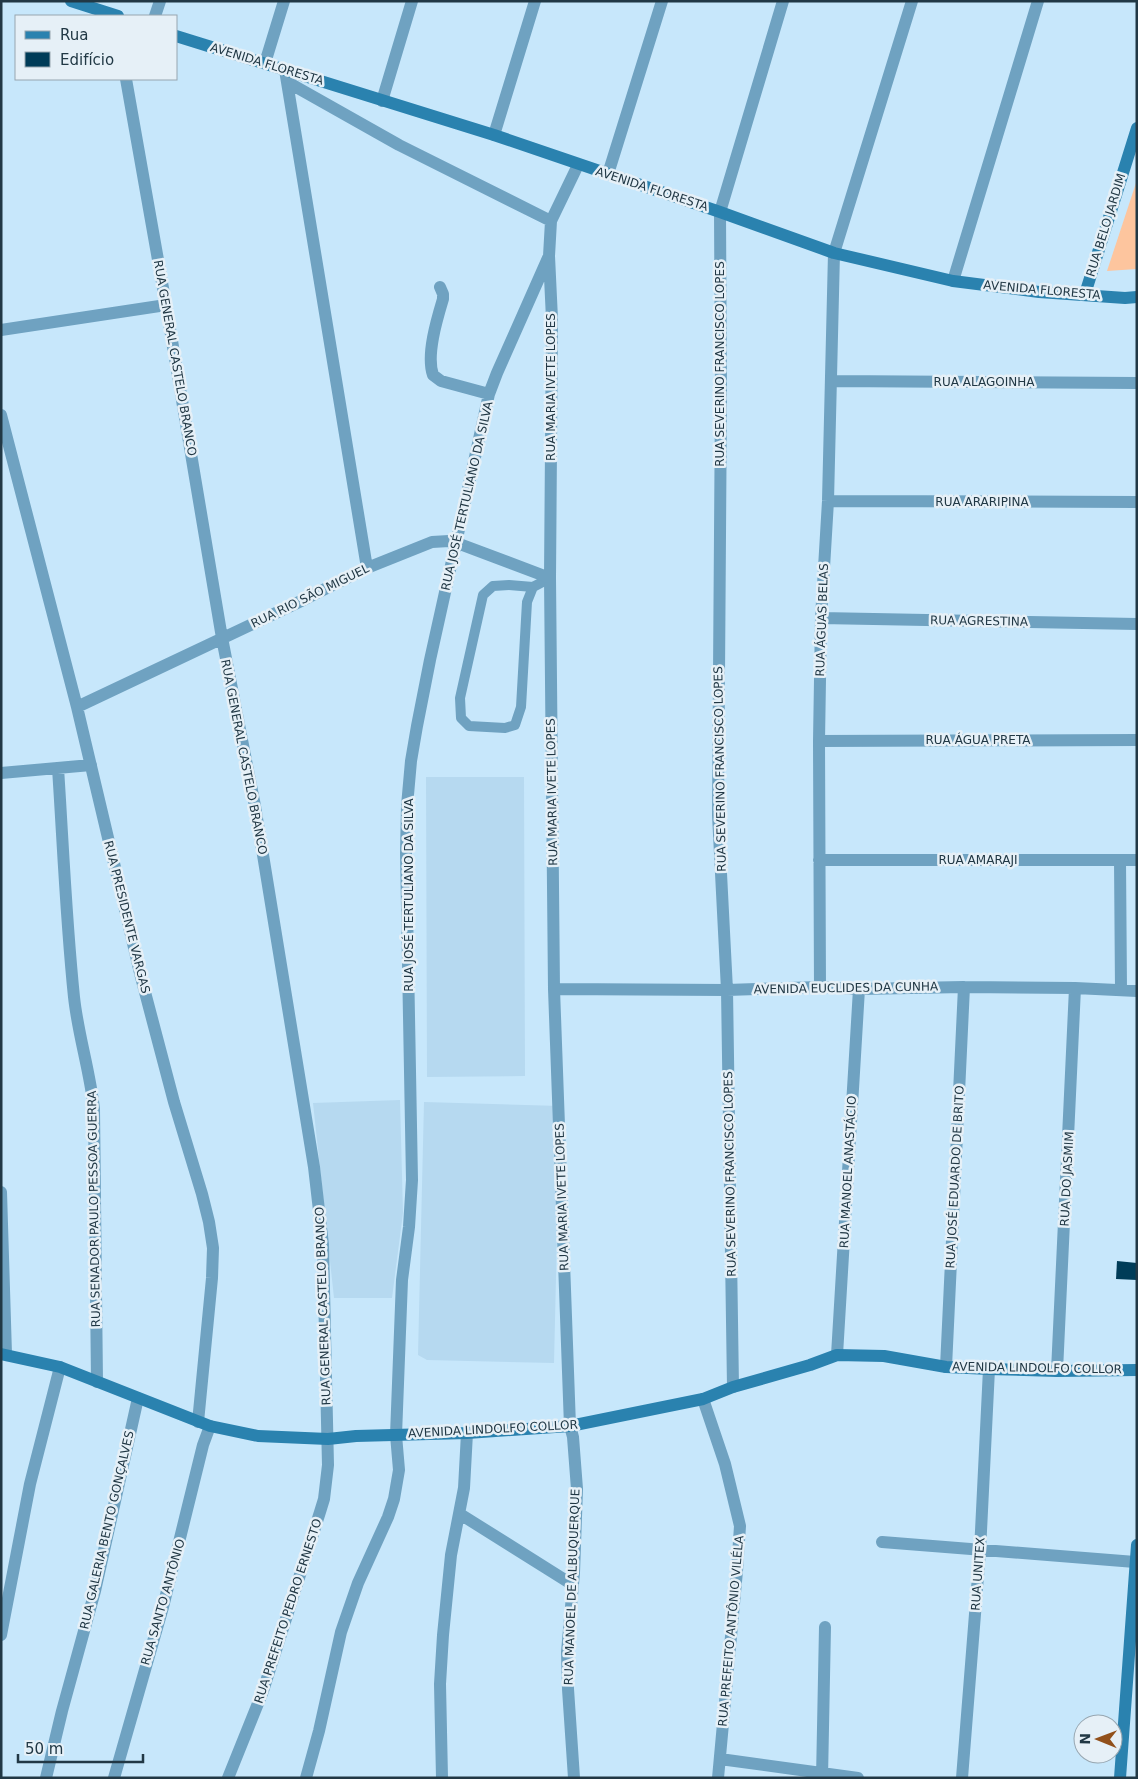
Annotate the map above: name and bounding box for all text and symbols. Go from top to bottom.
legend [15,15,178,80]
text: Rua [60,26,88,44]
street label: AVENIDA FLORESTA [209,40,326,88]
text: Edifício [60,51,114,69]
street label: AVENIDA FLORESTA [594,164,711,214]
street label: RUA BELO JARDIM [1084,172,1128,278]
street label: RUA GENERAL CASTELO BRANCO [151,259,199,457]
street label: RUA SEVERINO FRANCISCO LOPES [713,261,727,467]
street label: AVENIDA FLORESTA [983,278,1102,302]
street label: RUA MARIA IVETE LOPES [544,313,558,461]
street label: RUA ALAGOINHA [934,375,1035,389]
street label: RUA JOSÉ TERTULIANO DA SILVA [437,399,496,592]
street label: RUA ARARIPINA [935,495,1029,509]
street label: RUA RIO SÃO MIGUEL [248,560,372,631]
street label: RUA ÁGUAS BELAS [812,563,831,677]
street label: RUA AGRESTINA [930,613,1029,629]
street label: RUA GENERAL CASTELO BRANCO [218,658,270,856]
street label: RUA SEVERINO FRANCISCO LOPES [711,666,729,872]
street label: RUA MARIA IVETE LOPES [544,718,560,866]
street label: RUA ÁGUA PRETA [925,732,1031,747]
street label: RUA JOSÉ TERTULIANO DA SILVA [401,797,416,992]
street label: RUA PRESIDENTE VARGAS [101,839,153,995]
street label: RUA AMARAJI [938,853,1018,867]
street label: AVENIDA EUCLIDES DA CUNHA [754,979,939,997]
street label: RUA SEVERINO FRANCISCO LOPES [721,1071,739,1277]
street label: RUA JOSÉ EDUARDO DE BRITO [942,1085,967,1269]
street label: RUA SENADOR PAULO PESSOA GUERRA [85,1090,103,1327]
street label: RUA MANOEL ANASTÁCIO [836,1095,859,1249]
street label: RUA MARIA IVETE LOPES [552,1123,572,1271]
street label: RUA DO JASMIM [1058,1131,1076,1227]
street label: RUA GENERAL CASTELO BRANCO [313,1206,333,1406]
street label: AVENIDA LINDOLFO COLLOR [952,1360,1122,1376]
street label: AVENIDA LINDOLFO COLLOR [408,1418,578,1440]
street label: RUA GALERIA BENTO GONÇALVES [77,1429,137,1631]
street label: RUA MANOEL DE ALBUQUERQUE [562,1488,582,1686]
street label: RUA PREFEITO PEDRO ERNESTO [251,1517,325,1705]
street label: RUA PREFEITO ANTÔNIO VILÉLA [715,1534,746,1727]
street label: RUA SANTO ANTÔNIO [137,1537,188,1667]
street label: RUA UNITEX [968,1537,988,1611]
north arrow [1073,1714,1123,1764]
scale bar [18,1732,142,1764]
text: N [1077,1733,1093,1745]
text: 50 m [25,1740,63,1758]

